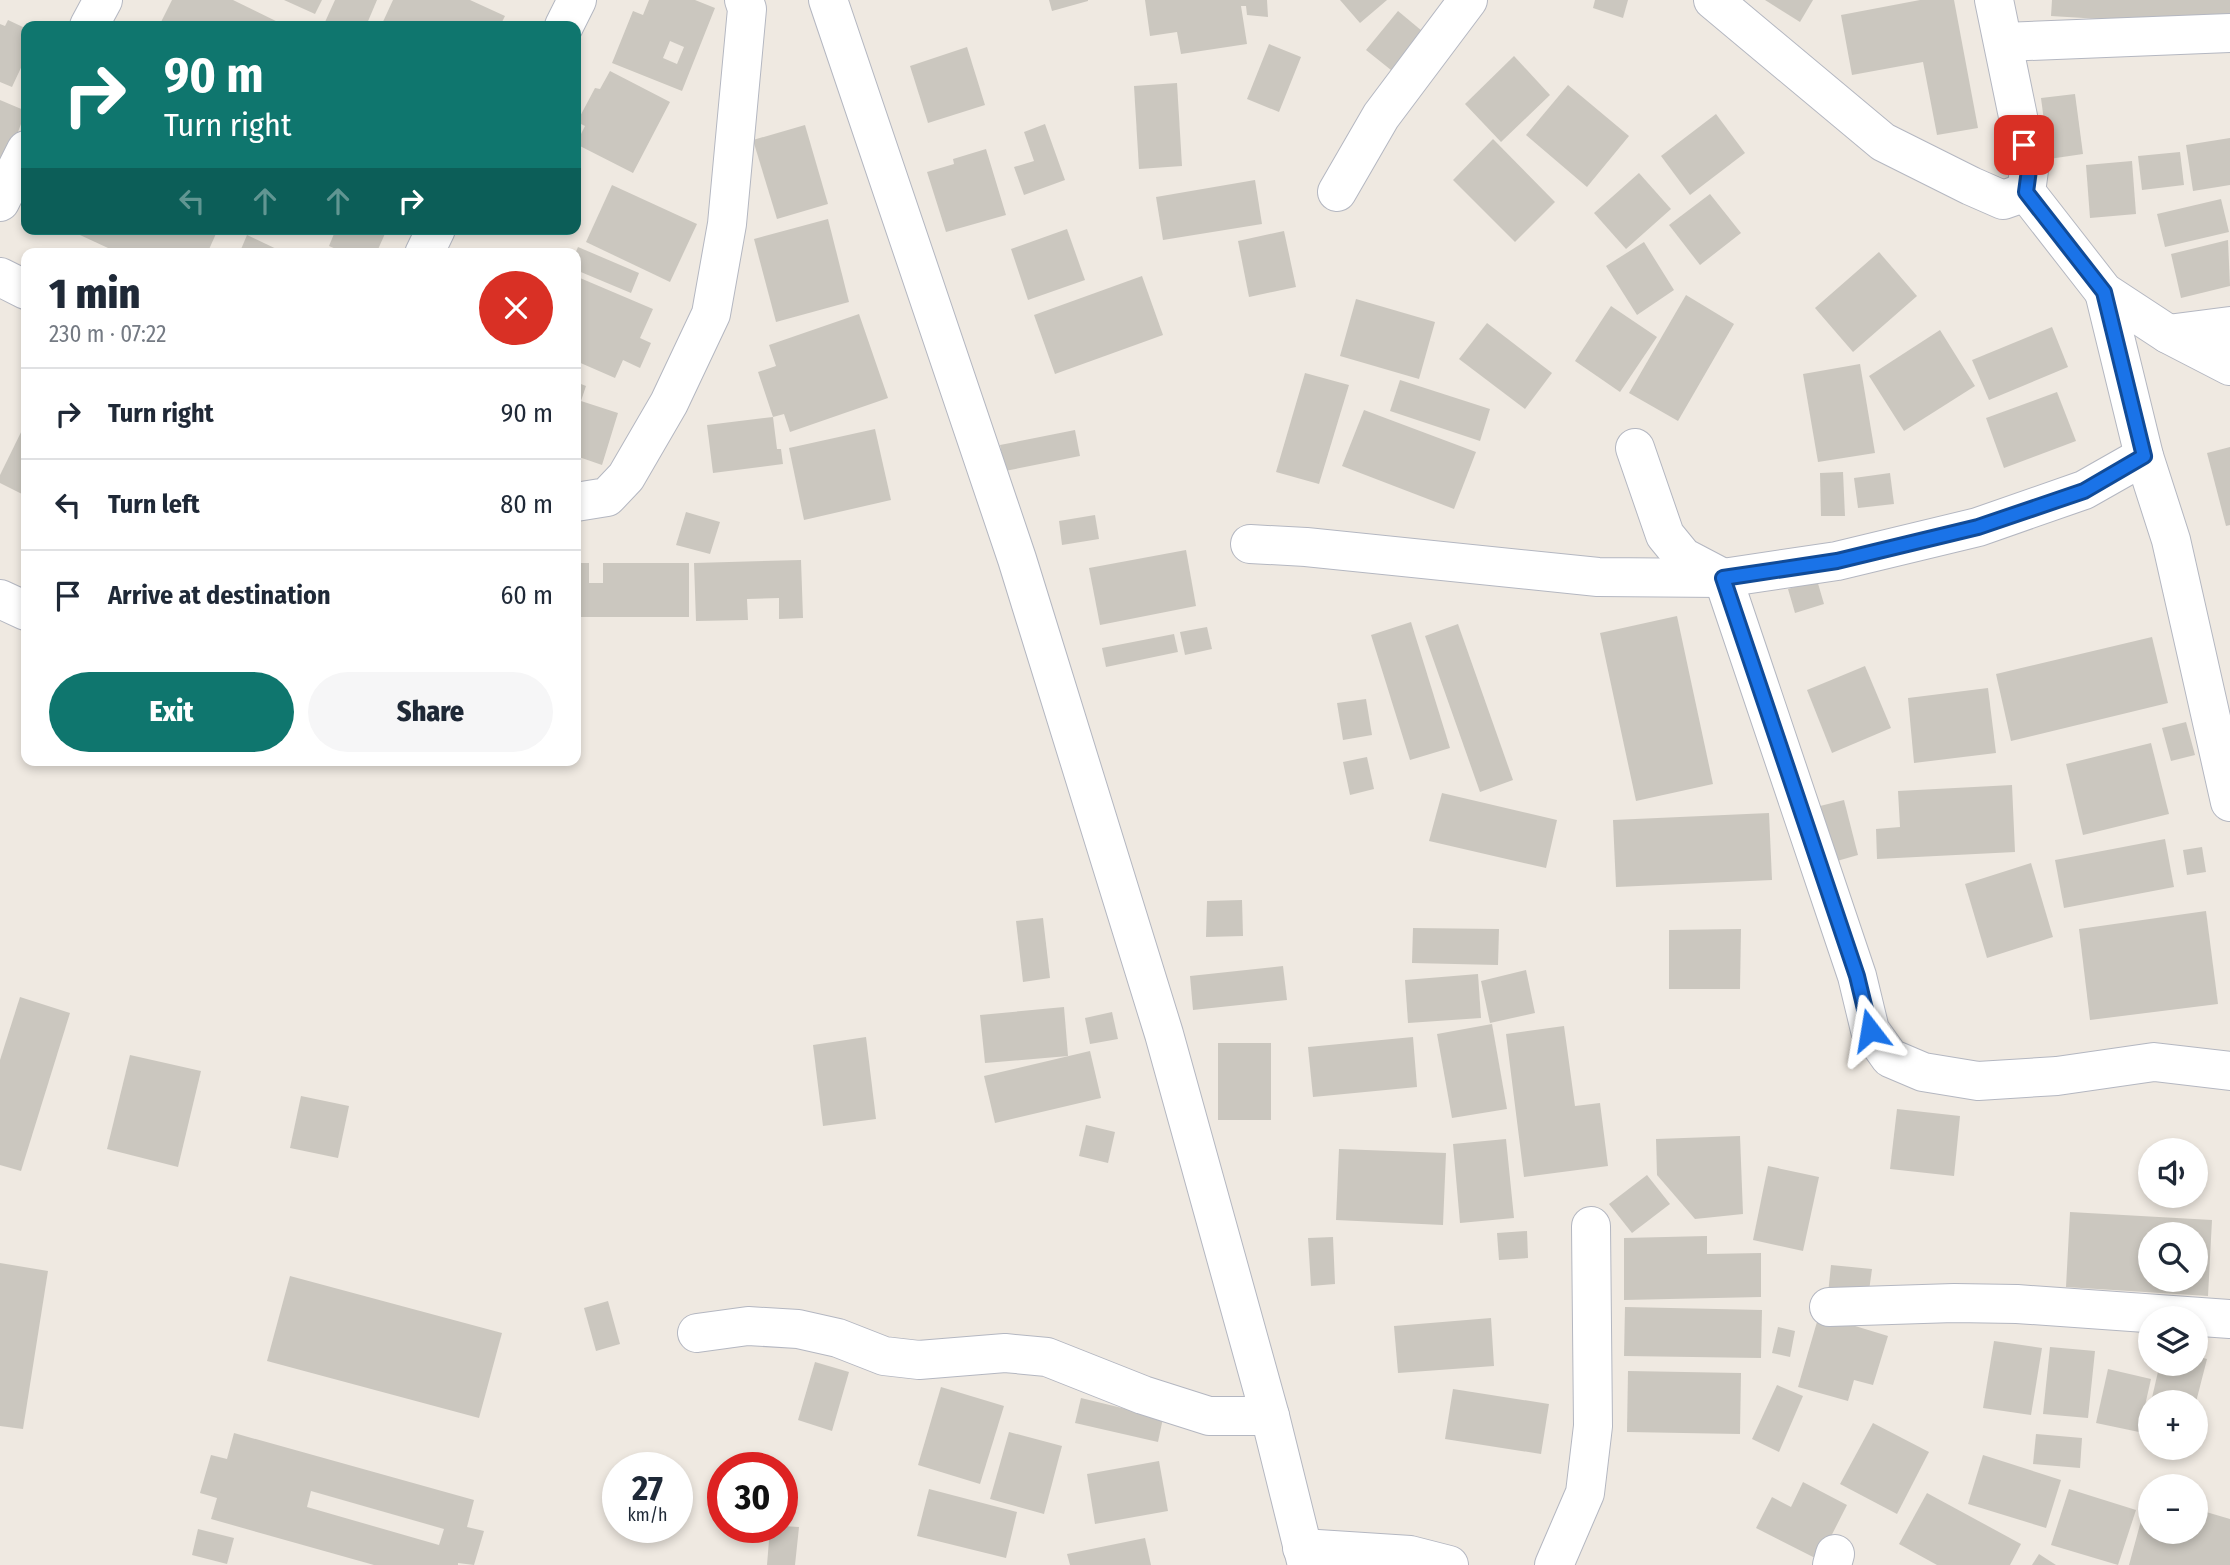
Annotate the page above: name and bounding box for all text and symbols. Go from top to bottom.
text: 90 m [164,46,264,105]
icon: right [49,49,140,140]
text: Turn right [164,106,291,144]
pin [1994,115,2054,175]
icon: arrive [2005,126,2043,164]
icon: left [173,182,211,220]
icon: ahead [246,182,284,220]
icon: ahead [319,182,357,220]
icon: right [392,182,430,220]
text: 1 min [49,269,140,319]
button: close [479,271,553,345]
text: 230 m · 07:22 [49,320,166,348]
icon: right [49,395,87,433]
text: Turn right [108,398,214,429]
text: 90 m [501,398,553,429]
icon: left [49,486,87,524]
text: Turn left [108,489,200,520]
text: 80 m [500,489,553,520]
icon: arrive [49,577,87,615]
text: Arrive at destination [108,580,331,611]
text: 60 m [500,580,553,611]
button: Exit [49,672,294,752]
button: Share [308,672,553,752]
position arrow [1833,993,1907,1067]
map controls [2138,1138,2208,1544]
button: sound [2138,1138,2208,1208]
button: search [2138,1222,2208,1292]
button: layers [2138,1306,2208,1376]
button: + [2138,1390,2208,1460]
speed limit sign: 30 [707,1452,798,1543]
text: 27 [632,1467,663,1509]
button: − [2138,1474,2208,1544]
text: km/h [627,1504,668,1526]

